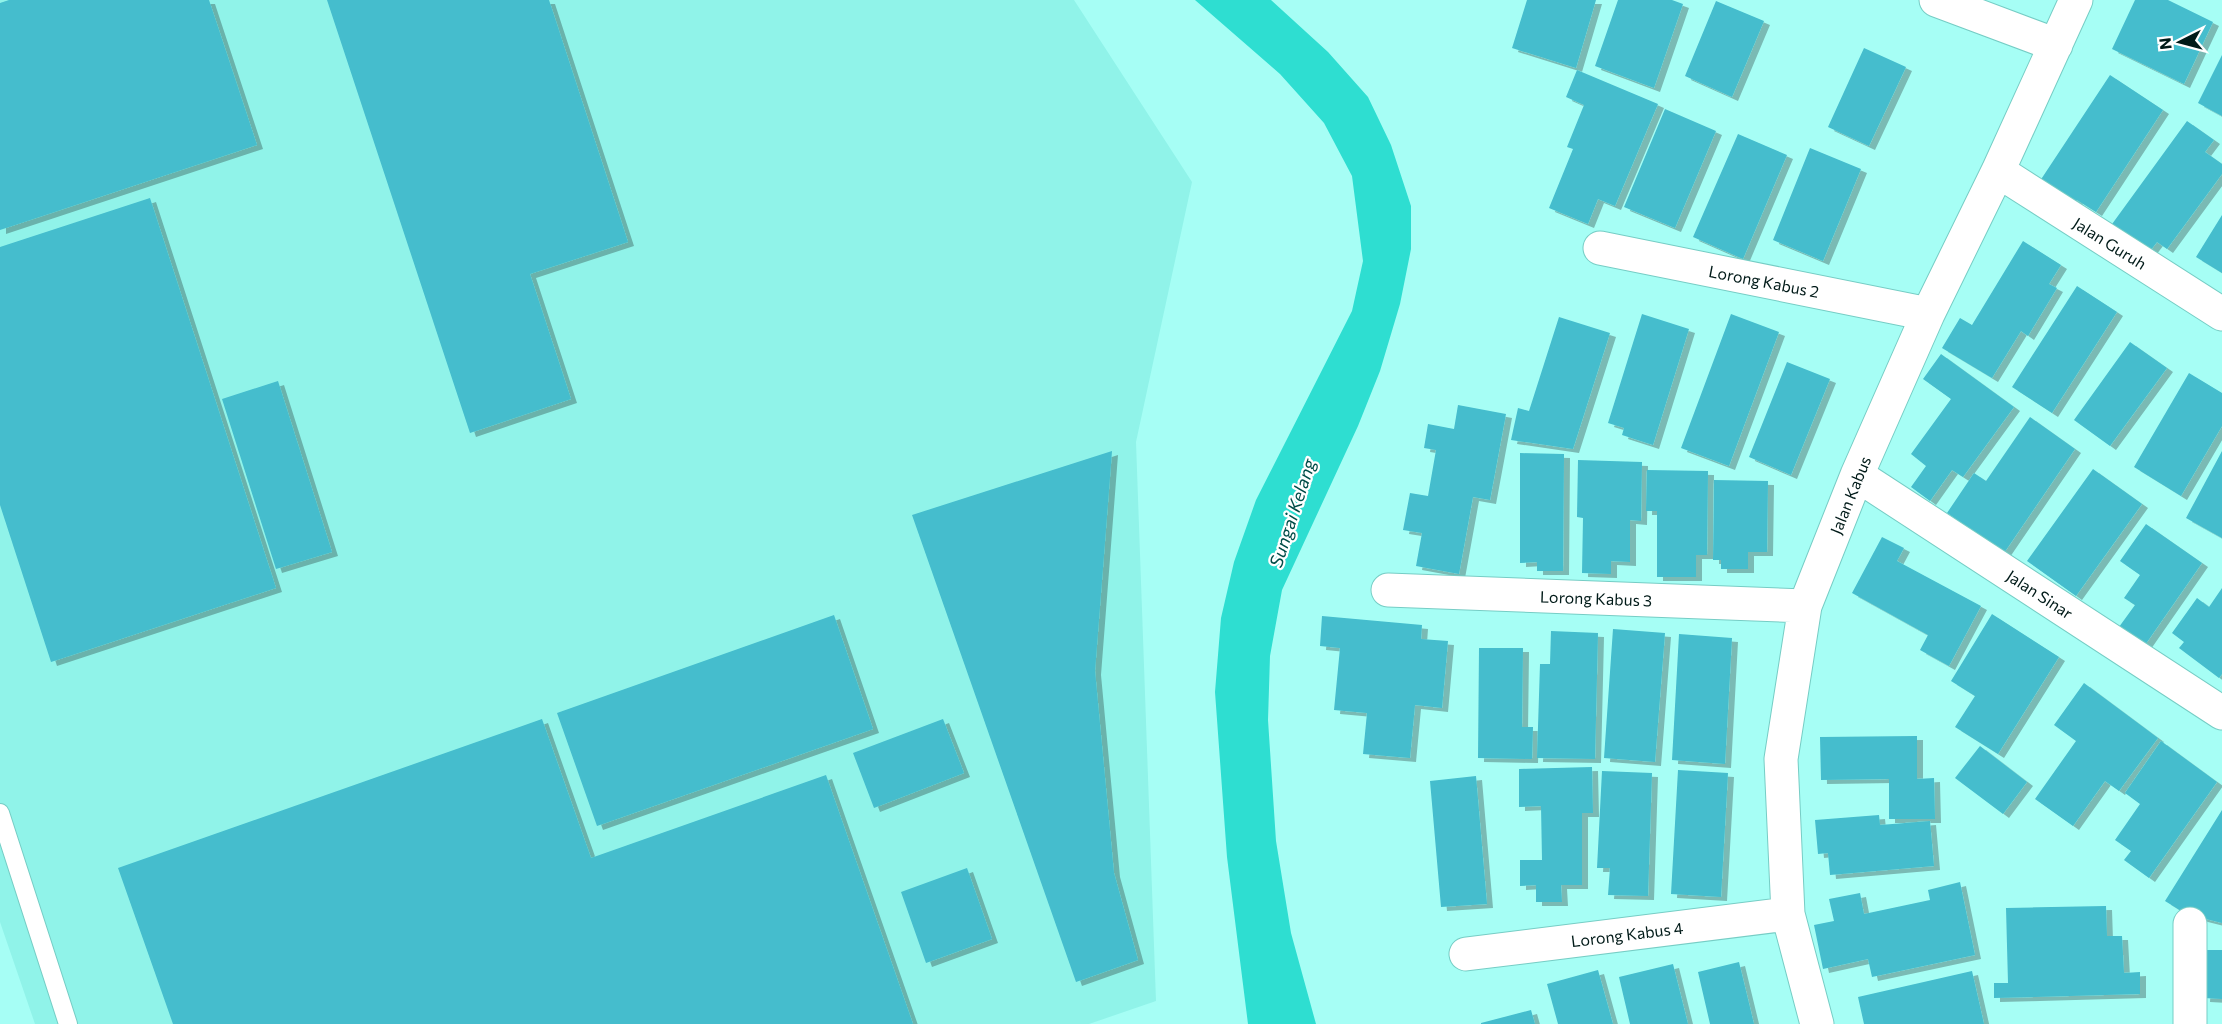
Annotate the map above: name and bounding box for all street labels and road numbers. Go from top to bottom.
street label: Jalan Guruh [2070,213,2150,273]
street label: Lorong Kabus 2 [1707,261,1821,301]
street label: Jalan Kabus [1826,453,1874,537]
street label: Jalan Sinar [2003,566,2077,623]
street label: Lorong Kabus 3 [1540,587,1652,609]
street label: Lorong Kabus 4 [1570,918,1685,950]

